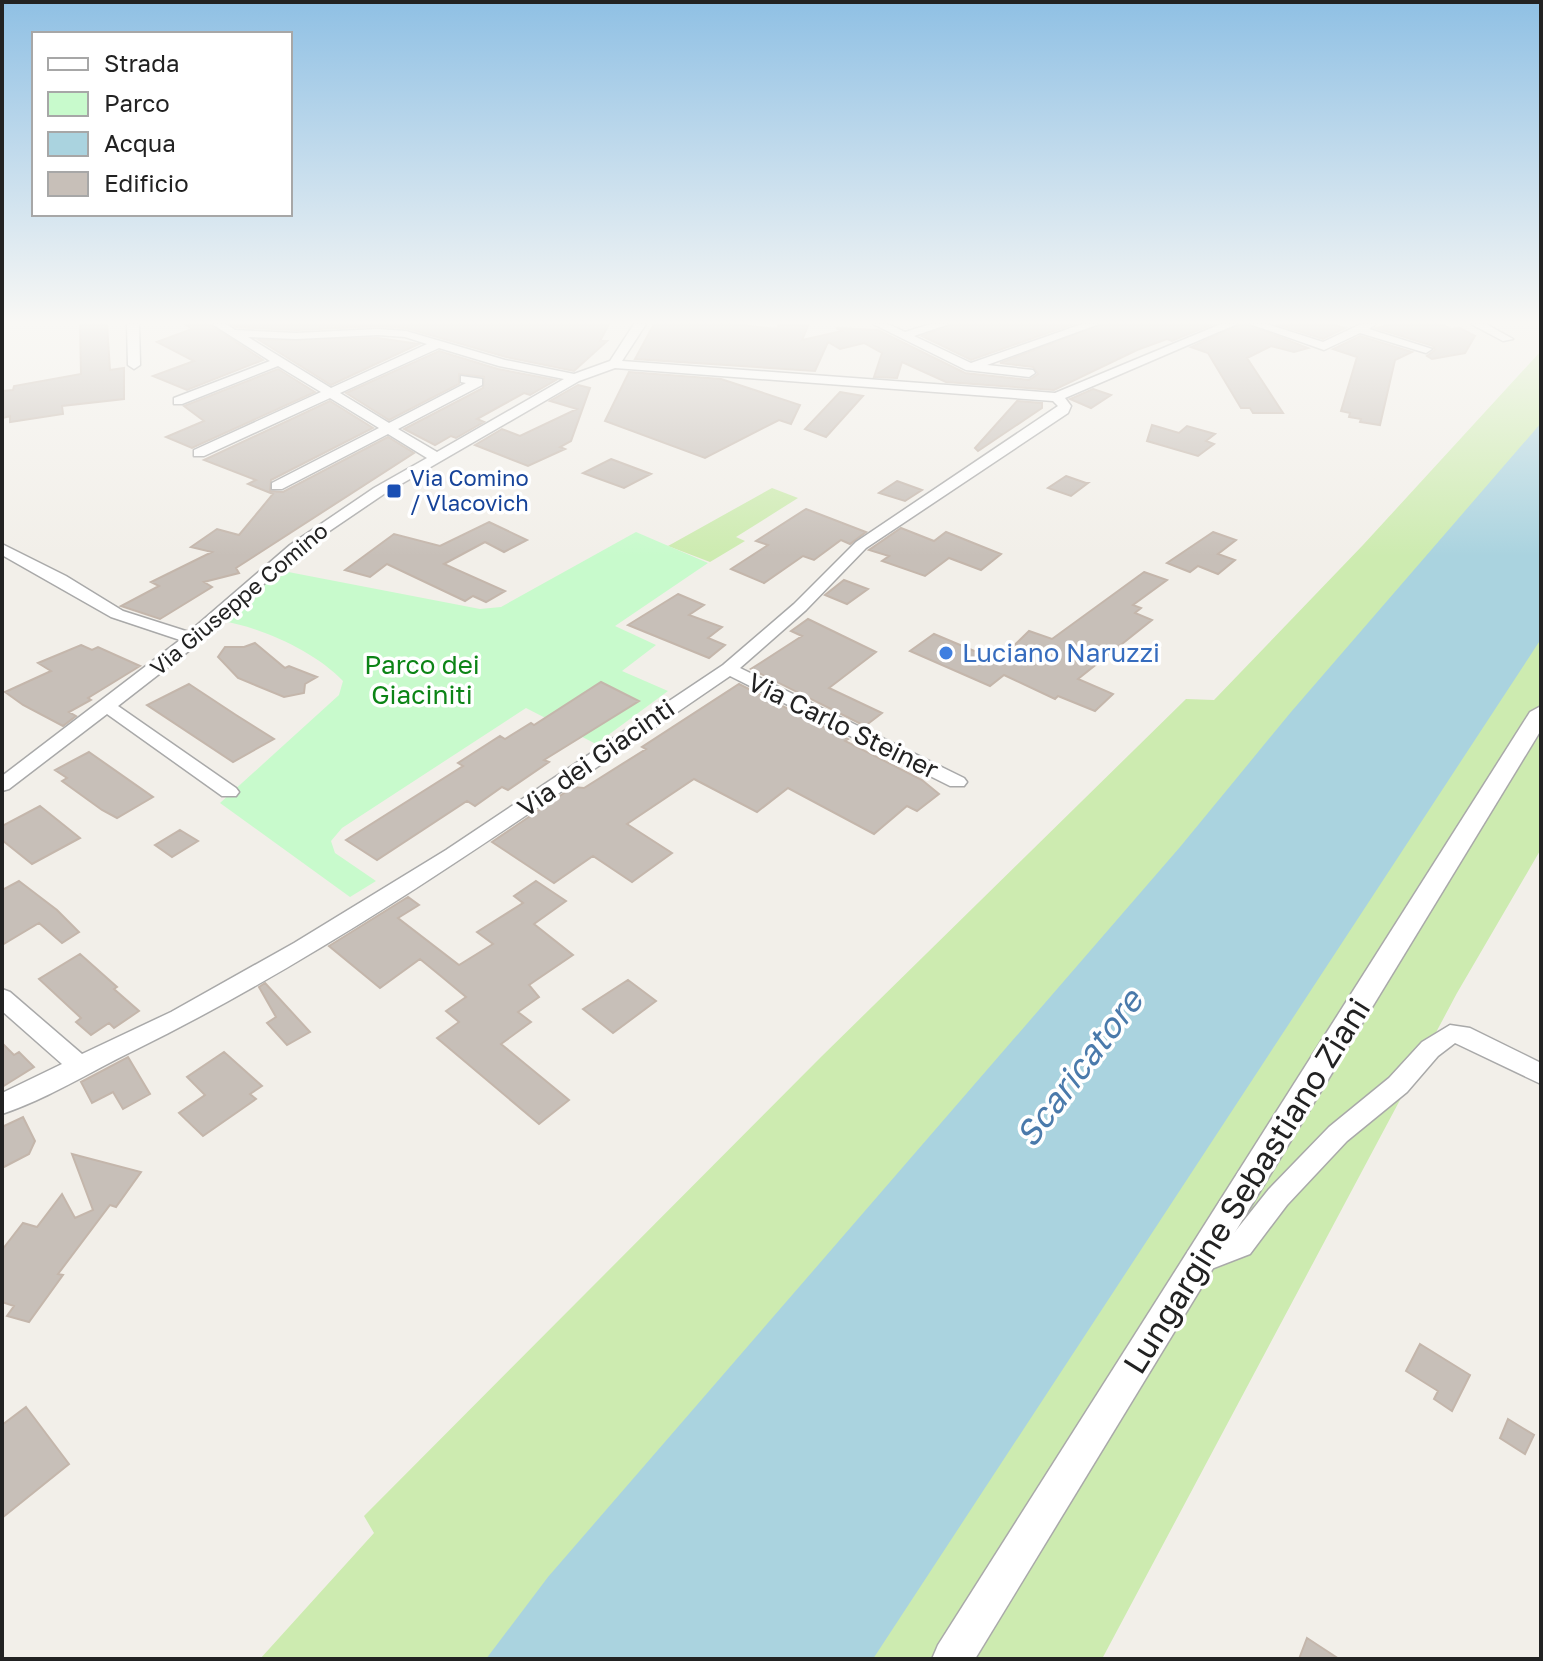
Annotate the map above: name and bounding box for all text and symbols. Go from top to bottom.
legend [32,32,292,216]
text: Strada [104,48,179,77]
text: Parco [104,88,170,117]
text: Acqua [104,128,176,157]
text: Edificio [104,168,189,197]
place label: Via Comino / Vlacovich [410,464,529,516]
marker: Via Comino / Vlacovich [385,482,403,500]
street label: Via Giuseppe Comino [144,517,333,681]
place label: Luciano Naruzzi [962,637,1160,668]
marker: Luciano Naruzzi [937,644,955,662]
park label: Parco dei Giaciniti [364,649,480,710]
street label: Via Carlo Steiner [743,666,944,785]
street label: Via dei Giacinti [511,692,680,823]
water label: Scaricatore [1006,979,1151,1154]
street label: Lungargine Sebastiano Ziani [1115,991,1378,1380]

